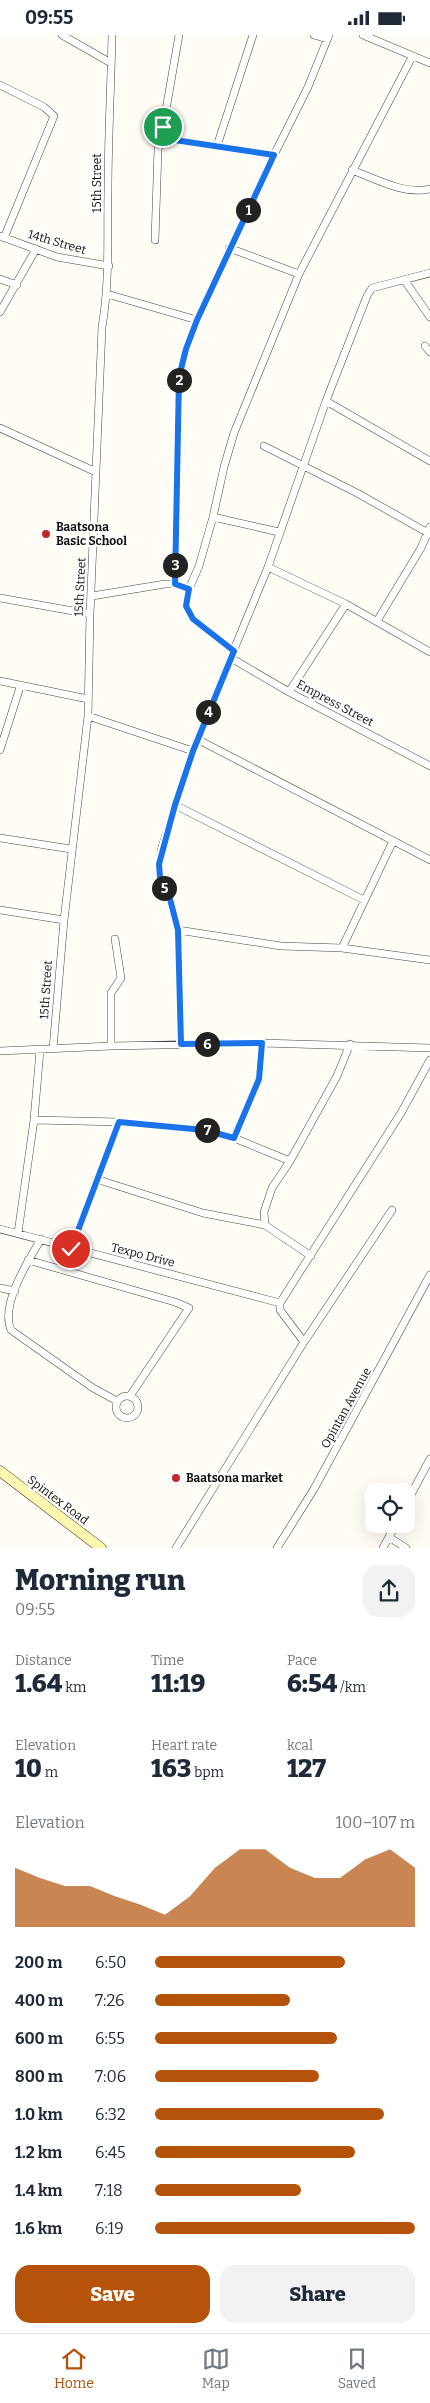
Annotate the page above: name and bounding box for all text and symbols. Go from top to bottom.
text: 09:55 [25,6,74,29]
pin [142,106,184,148]
icon: arrive [149,113,177,141]
street label: 15th Street [90,153,104,213]
pin: 1 [236,197,260,223]
text: 1 [245,202,252,219]
street label: 14th Street [26,227,88,257]
pin: 2 [166,367,192,393]
text: 2 [176,372,183,389]
place label: Baatsona Basic School [56,520,127,548]
marker: Baatsona Basic School [40,528,52,540]
pin: 3 [162,553,188,577]
street label: 15th Street [71,556,89,617]
text: 3 [171,557,180,574]
street label: Empress Street [294,677,377,730]
pin: 4 [196,699,220,725]
text: 4 [204,704,213,721]
pin: 5 [152,875,176,901]
text: 5 [161,880,168,897]
street label: 15th Street [37,959,55,1020]
pin: 6 [194,1031,220,1057]
text: 6 [203,1036,212,1053]
pin: 7 [194,1117,220,1143]
text: 7 [204,1122,211,1139]
pin [50,1228,92,1270]
icon: check [57,1235,85,1263]
street label: Texpo Drive [110,1240,176,1270]
street label: Opintan Avenue [318,1365,374,1451]
place label: Baatsona market [186,1471,283,1485]
marker: Baatsona market [170,1472,182,1484]
street label: Spintex Road [25,1473,91,1527]
map controls [365,1483,415,1533]
button: locate [365,1483,415,1533]
text: Morning run [15,1564,185,1597]
button: share [363,1565,415,1617]
text: 09:55 [15,1600,55,1619]
text: Distance [15,1652,72,1669]
text: Time [151,1652,184,1669]
text: Pace [287,1652,317,1669]
text: 1.64 [15,1669,62,1699]
text: 11:19 [151,1669,205,1699]
text: 6:54 [287,1669,337,1699]
text: km [62,1679,86,1696]
text: /km [337,1679,366,1696]
text: Elevation [15,1737,76,1754]
text: Heart rate [151,1737,217,1754]
text: kcal [287,1737,313,1754]
text: 10 [15,1754,42,1784]
text: 163 [151,1754,191,1784]
text: 127 [287,1754,326,1784]
text: m [42,1764,58,1781]
text: bpm [191,1764,224,1781]
text: Elevation [15,1813,85,1832]
text: 100–107 m [336,1813,415,1832]
text: 200 m [15,1953,62,1972]
text: 6:50 [95,1953,127,1972]
text: 400 m [15,1991,63,2010]
text: 7:26 [95,1991,125,2010]
text: 600 m [15,2029,63,2048]
text: 6:55 [95,2029,125,2048]
text: 800 m [15,2067,63,2086]
text: 7:06 [95,2067,126,2086]
text: 1.0 km [15,2105,63,2124]
text: 6:32 [95,2105,126,2124]
text: 1.2 km [15,2143,62,2162]
text: 6:45 [95,2143,126,2162]
text: 1.4 km [15,2181,63,2200]
text: 7:18 [95,2181,123,2200]
text: 1.6 km [15,2219,62,2238]
text: 6:19 [95,2219,124,2238]
button: Save [15,2265,210,2323]
button: Share [220,2265,415,2323]
tab: Home [54,2345,94,2392]
tab: Map [202,2345,230,2392]
tab: Saved [338,2345,376,2392]

